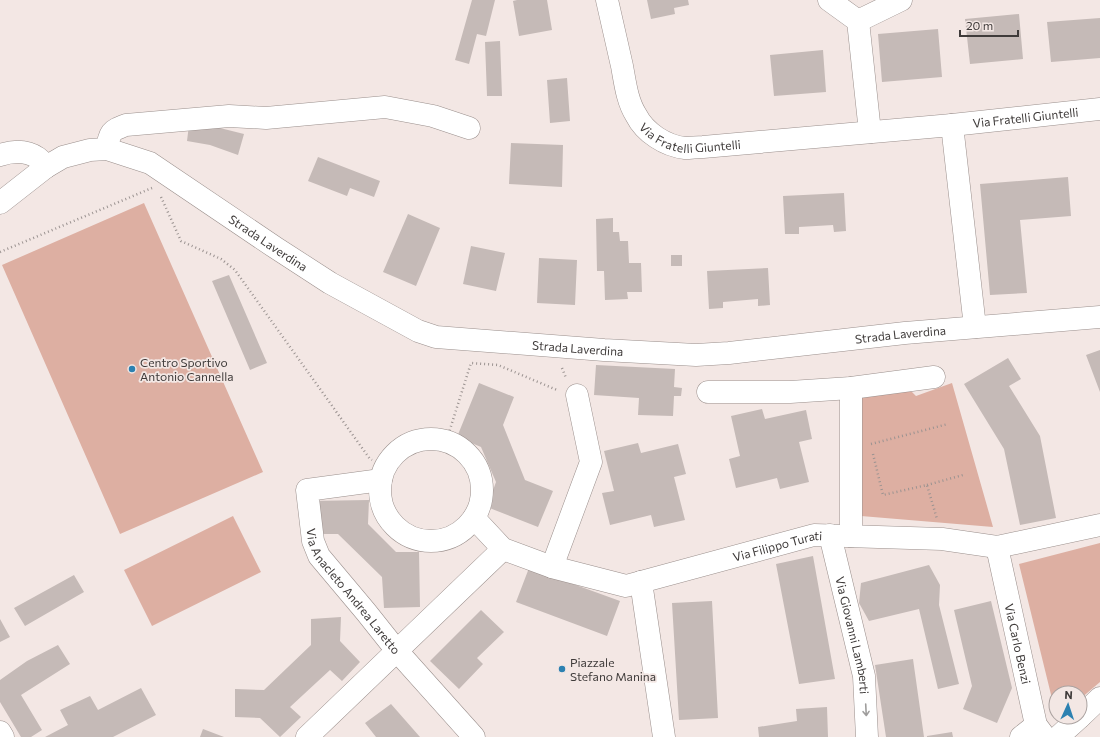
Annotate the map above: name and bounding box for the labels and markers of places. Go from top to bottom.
place label: Centro Sportivo Antonio Cannella [140,355,234,383]
marker: Centro Sportivo Antonio Cannella [127,364,137,374]
place label: Piazzale Stefano Manina [570,655,656,683]
marker: Piazzale Stefano Manina [557,664,567,674]

